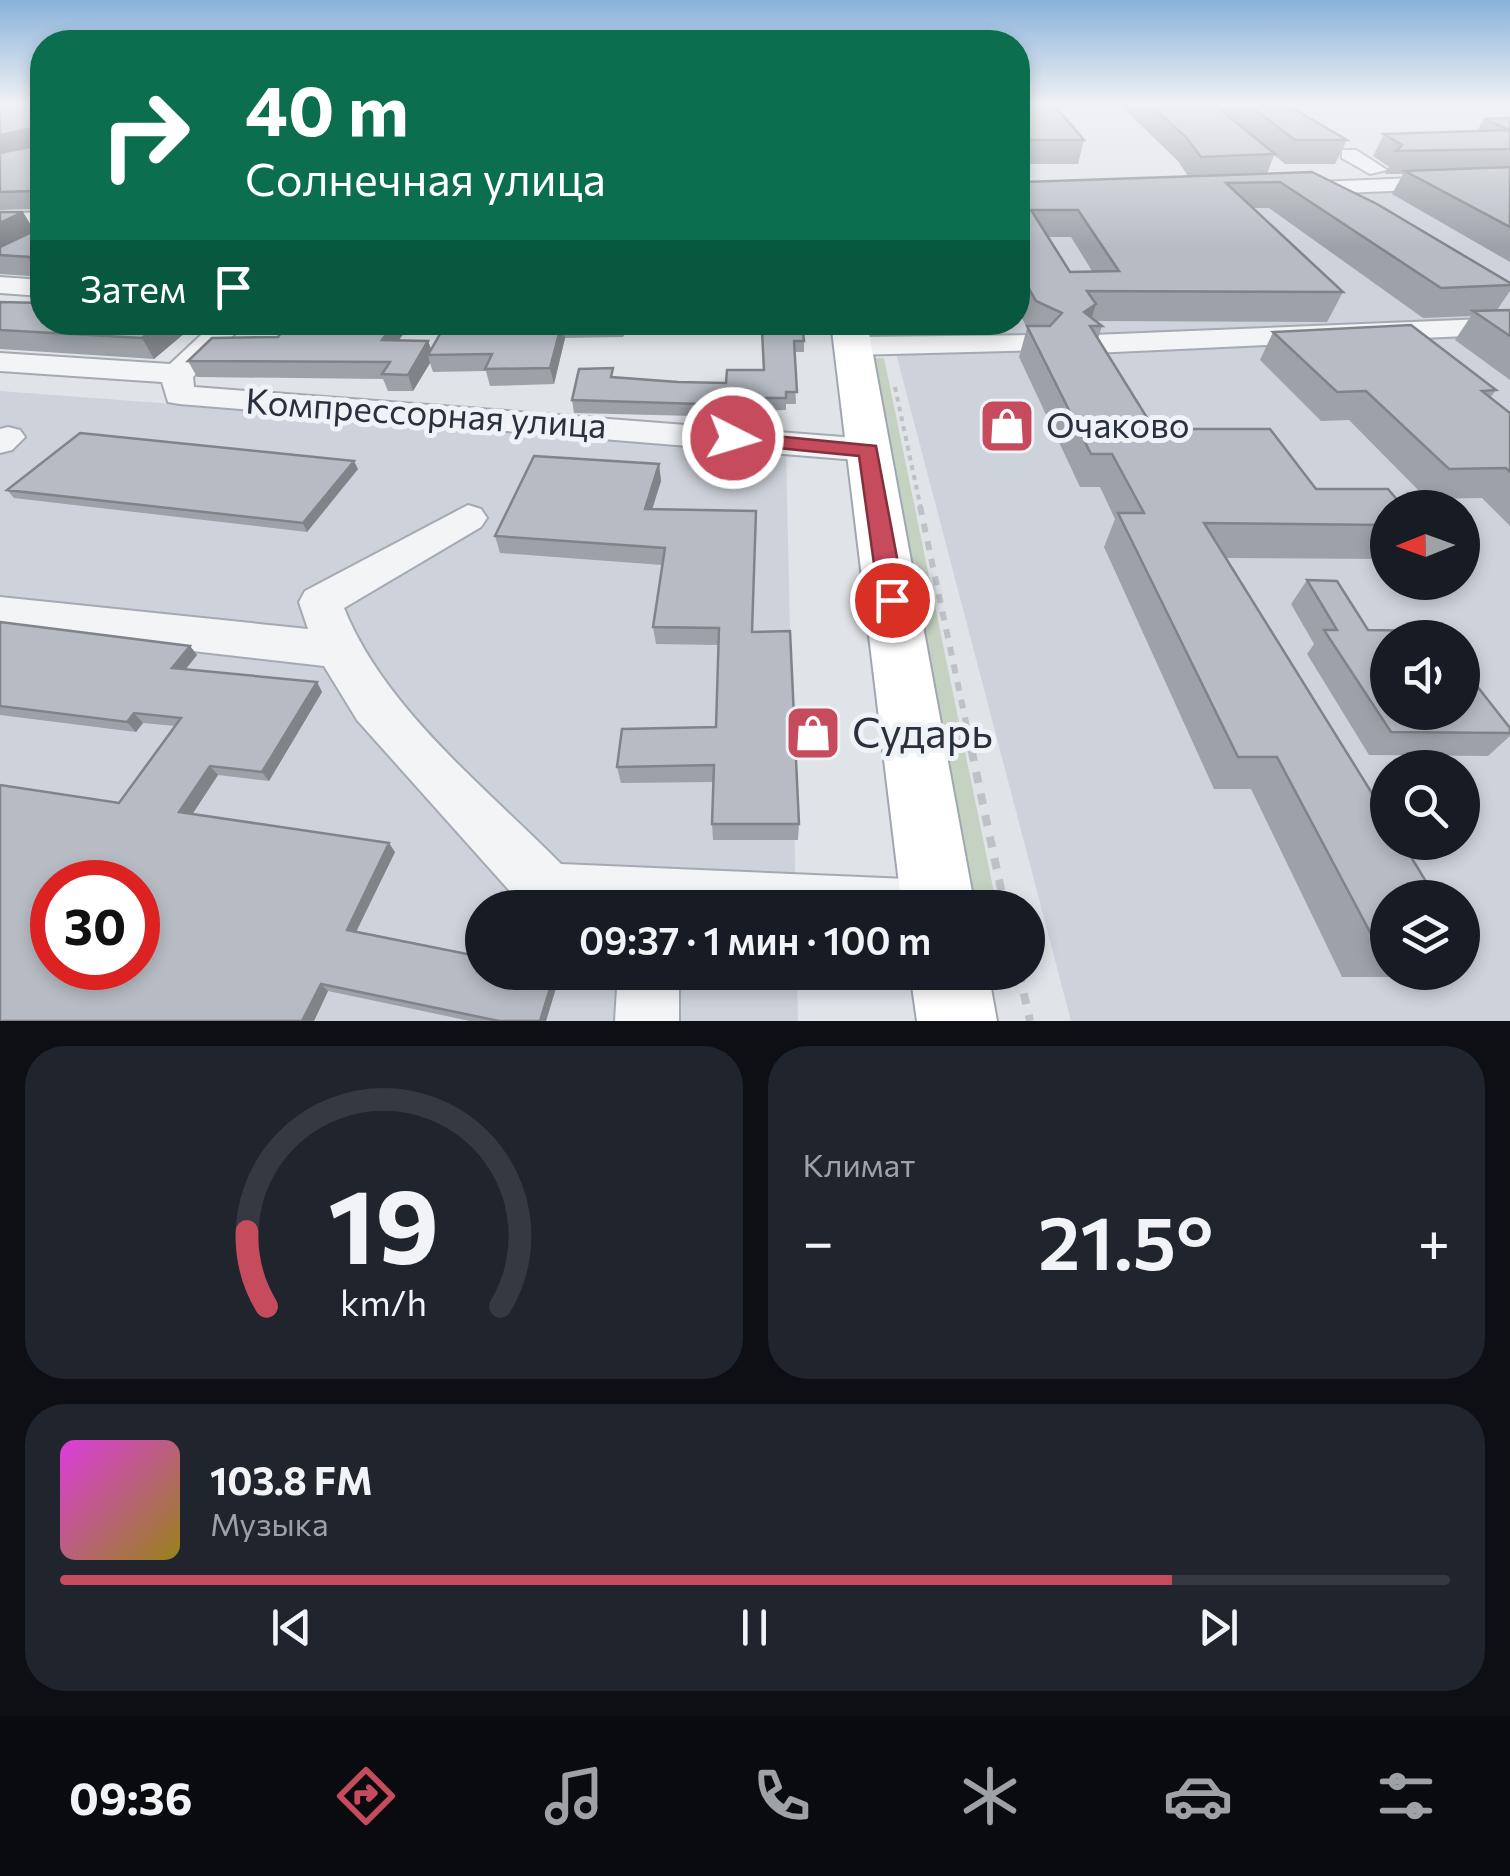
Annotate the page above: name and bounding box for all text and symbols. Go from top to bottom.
text: 40 m [245,65,409,150]
icon: right [80,70,210,200]
text: Солнечная улица [245,150,606,205]
icon: arrive [206,260,261,315]
text: Затем [80,264,186,311]
street label: Компрессорная улица [244,377,608,446]
position arrow [681,386,785,490]
shop icon: Очаково [977,396,1037,456]
place label: Очаково [1046,402,1190,445]
north arrow [1370,490,1480,600]
map controls [1370,490,1480,990]
pin [850,558,935,643]
icon: arrive [865,573,920,628]
button: sound [1370,620,1480,730]
shop icon: Сударь [783,703,843,763]
place label: Сударь [852,705,993,757]
button: search [1370,750,1480,860]
speed limit sign: 30 [30,860,160,990]
button: layers [1370,880,1480,990]
text: 09:37 · 1 мин · 100 m [579,916,931,963]
text: Климат [803,1144,915,1184]
text: 19 [328,1158,439,1285]
text: 21.5° [1038,1194,1213,1285]
text: − [803,1206,834,1273]
text: + [1418,1206,1450,1273]
text: km/h [340,1280,427,1323]
text: 103.8 FM [210,1456,373,1503]
text: Музыка [210,1503,329,1543]
icon: previous [264,1600,319,1655]
icon: pause [727,1600,782,1655]
icon: next [1191,1600,1246,1655]
icon: directions [331,1761,401,1831]
icon: music [539,1761,609,1831]
icon: phone [747,1761,817,1831]
icon: climate [955,1761,1025,1831]
icon: car [1163,1761,1233,1831]
icon: filters [1371,1761,1441,1831]
text: 09:36 [69,1769,193,1824]

